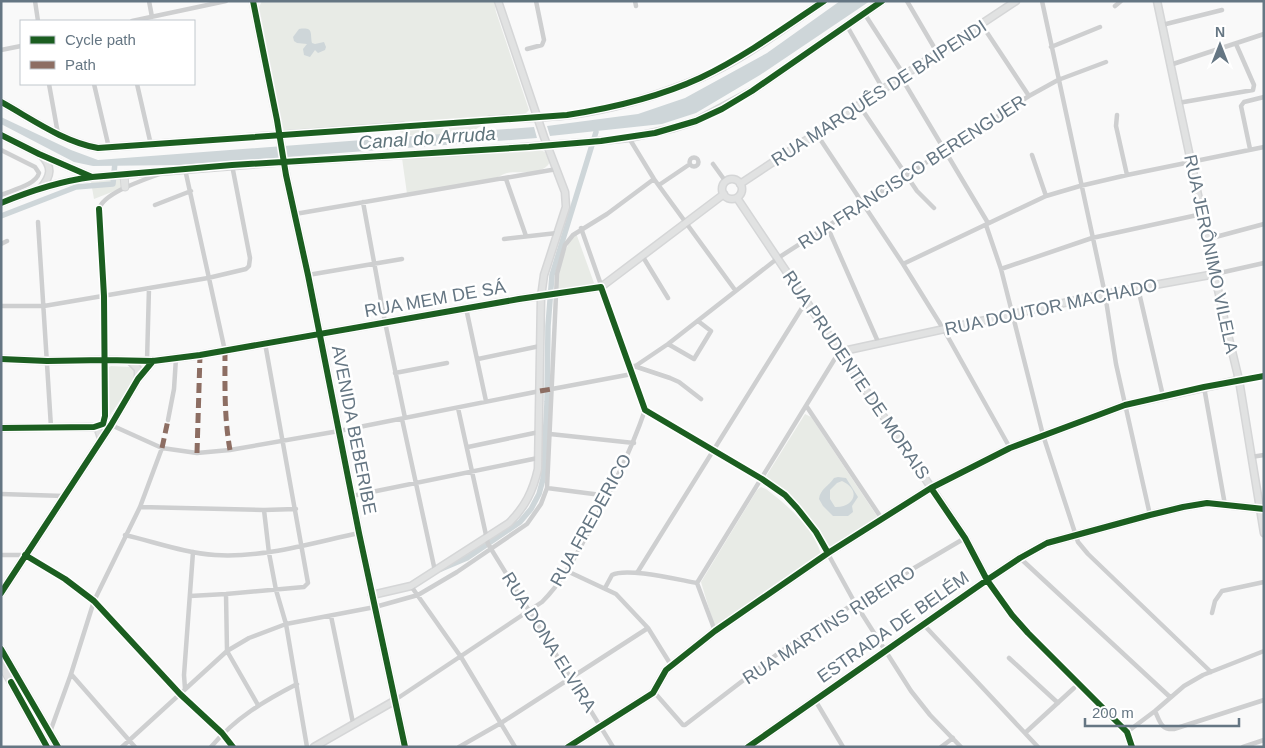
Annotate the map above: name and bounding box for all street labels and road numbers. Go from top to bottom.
street label: RUA MARQUÊS DE BAIPENDI [768,16,990,170]
street label: RUA FRANCISCO BERENGUER [795,91,1029,253]
street label: RUA JERÔNIMO VILELA [1180,152,1243,355]
street label: RUA PRUDENTE DE MORAIS [779,267,933,483]
street label: RUA DOUTOR MACHADO [943,275,1159,339]
street label: RUA MEM DE SÁ [363,277,507,321]
street label: AVENIDA BEBERIBE [328,344,380,516]
street label: RUA FREDERICO [546,450,636,590]
street label: RUA MARTINS RIBEIRO [739,562,919,688]
street label: ESTRADA DE BELÉM [814,567,972,687]
street label: RUA DONA ELVIRA [498,569,600,715]

